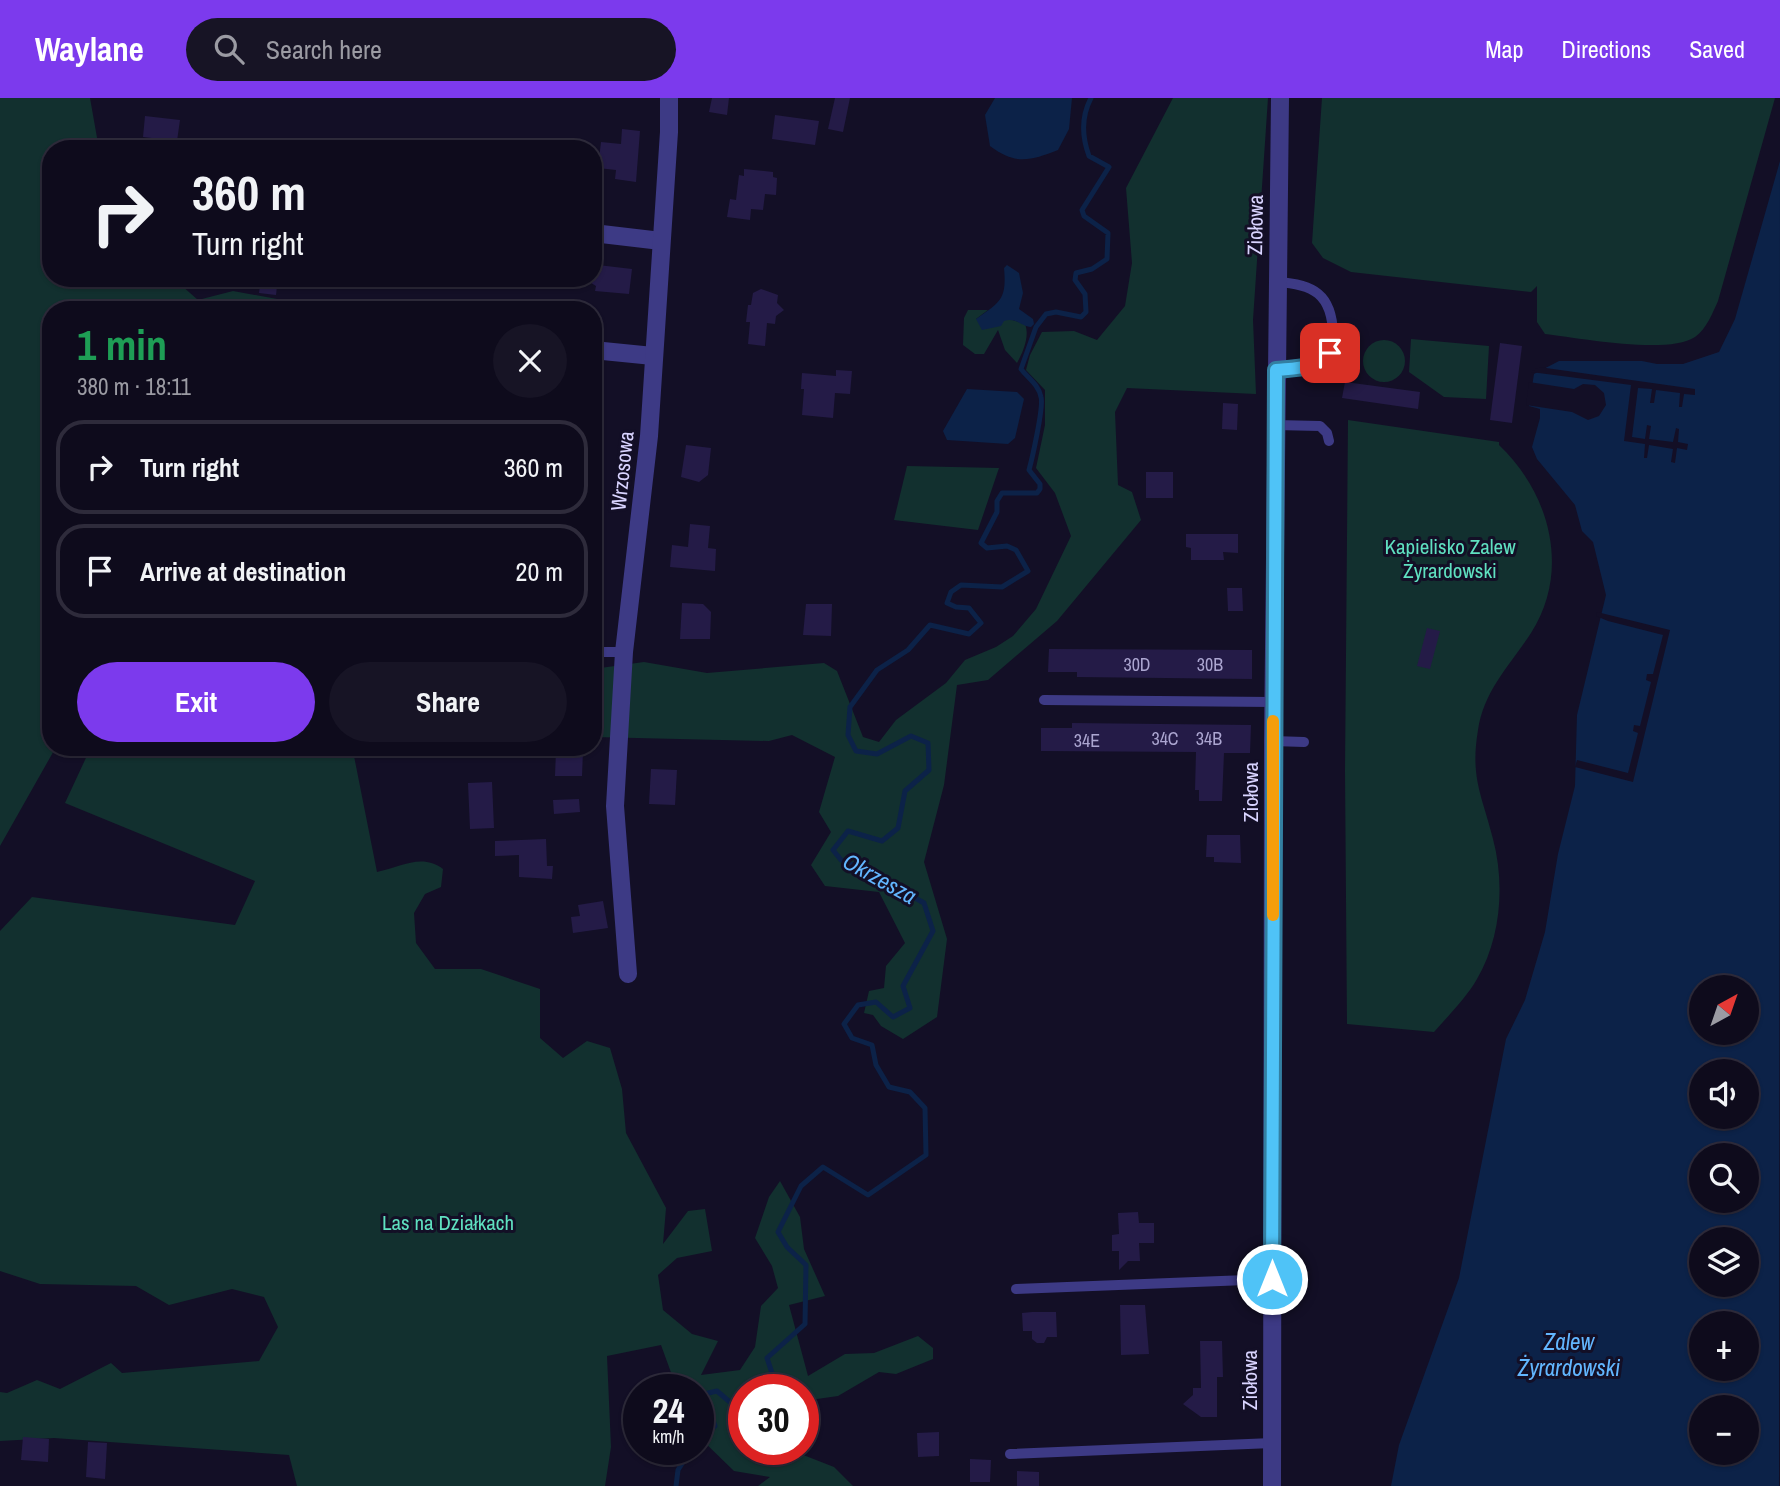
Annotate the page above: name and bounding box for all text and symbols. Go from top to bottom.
search box [186,18,676,81]
text: Waylane [35,27,144,71]
icon: search [210,30,248,68]
text: Search here [266,32,382,67]
text: Map [1485,33,1523,65]
text: Directions [1561,33,1651,65]
text: Saved [1689,33,1745,65]
text: 360 m [192,159,306,225]
icon: right [77,168,168,259]
street label: Ziołowa [1240,194,1270,255]
text: Turn right [192,222,304,265]
text: 1 min [77,317,167,373]
pin [1300,323,1360,383]
button: close [493,324,567,398]
icon: arrive [1311,334,1349,372]
text: 380 m · 18:11 [77,371,191,402]
street label: Wrzosowa [603,429,641,512]
icon: right [81,448,119,486]
text: Turn right [140,450,239,485]
text: 360 m [504,450,563,485]
park label: Kapielisko Zalew Żyrardowski [1384,532,1516,585]
icon: arrive [81,552,119,590]
text: Arrive at destination [140,554,346,589]
text: 20 m [516,554,563,589]
house number: 30D [1123,652,1151,677]
house number: 30B [1197,652,1223,677]
button: Exit [77,662,315,742]
button: Share [329,662,567,742]
house number: 34C [1151,726,1179,751]
house number: 34B [1196,726,1222,751]
house number: 34E [1074,728,1100,753]
street label: Ziołowa [1236,761,1265,822]
water label: Okrzesza [838,845,922,911]
north arrow [1689,975,1759,1045]
map controls [1689,975,1759,1465]
button: sound [1689,1059,1759,1129]
button: search [1689,1143,1759,1213]
park label: Las na Działkach [382,1208,514,1237]
button: layers [1689,1227,1759,1297]
position arrow [1235,1242,1309,1316]
button: + [1689,1311,1759,1381]
water label: Zalew Żyrardowski [1517,1326,1621,1383]
street label: Ziołowa [1235,1349,1264,1410]
speed limit sign: 30 [728,1374,819,1465]
text: 24 [653,1387,684,1434]
button: − [1689,1395,1759,1465]
text: km/h [653,1424,685,1449]

